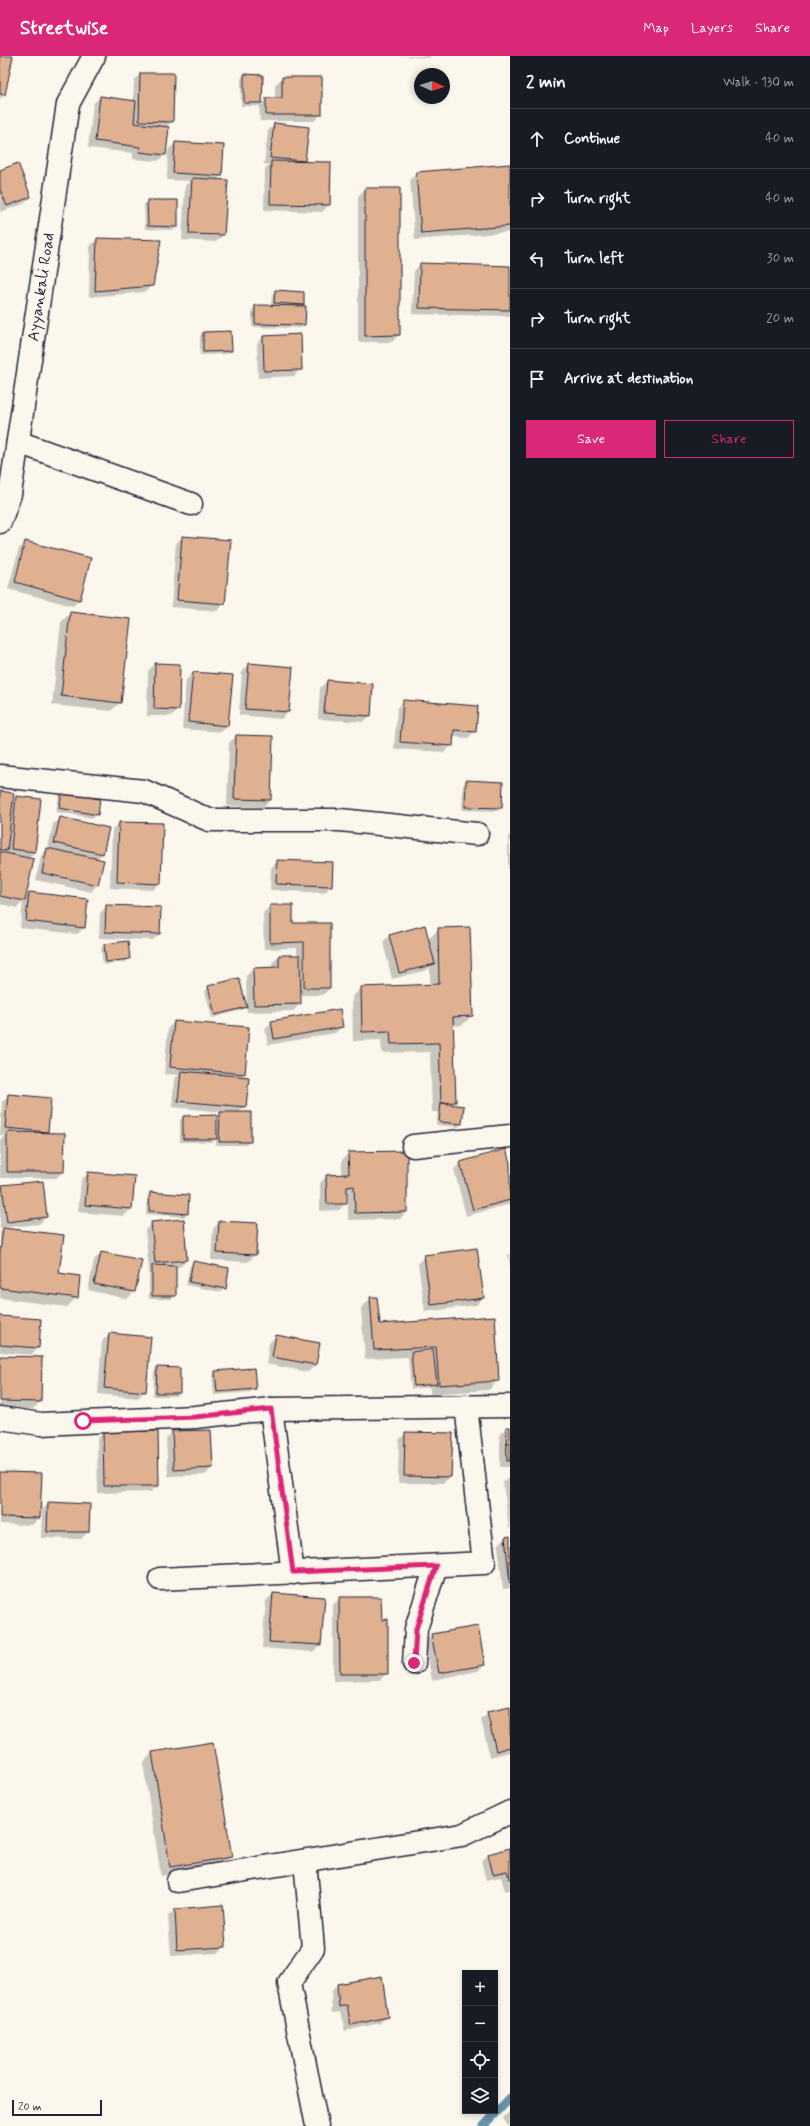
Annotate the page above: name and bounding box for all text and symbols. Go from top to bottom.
text: Streetwise [20,16,108,41]
text: Map [643,19,669,37]
text: Layers [691,19,733,37]
text: Share [755,19,790,37]
north arrow [414,68,450,104]
text: 2 min [526,71,566,93]
text: Walk · 130 m [723,74,794,91]
icon: ahead [526,128,548,150]
text: Continue [564,129,620,149]
text: 40 m [765,130,794,147]
icon: right [526,188,548,210]
text: Turn right [564,189,631,209]
text: 40 m [765,190,794,207]
street label: Ayyankali Road [22,231,59,343]
icon: left [526,248,548,270]
text: Turn left [564,249,624,269]
text: 30 m [767,250,794,267]
icon: right [526,308,548,330]
text: Turn right [564,309,631,329]
text: 20 m [766,310,794,327]
icon: arrive [526,368,548,390]
text: Arrive at destination [564,369,693,389]
button: Save [526,420,656,458]
button: Share [664,420,794,458]
route start [74,1412,92,1430]
route end [405,1654,423,1672]
map controls [462,1970,498,2114]
button: + [462,1970,498,2006]
button: − [462,2006,498,2042]
button: locate [462,2042,498,2078]
button: layers [462,2078,498,2114]
scale bar [12,2098,102,2117]
text: 20 m [18,2100,41,2114]

